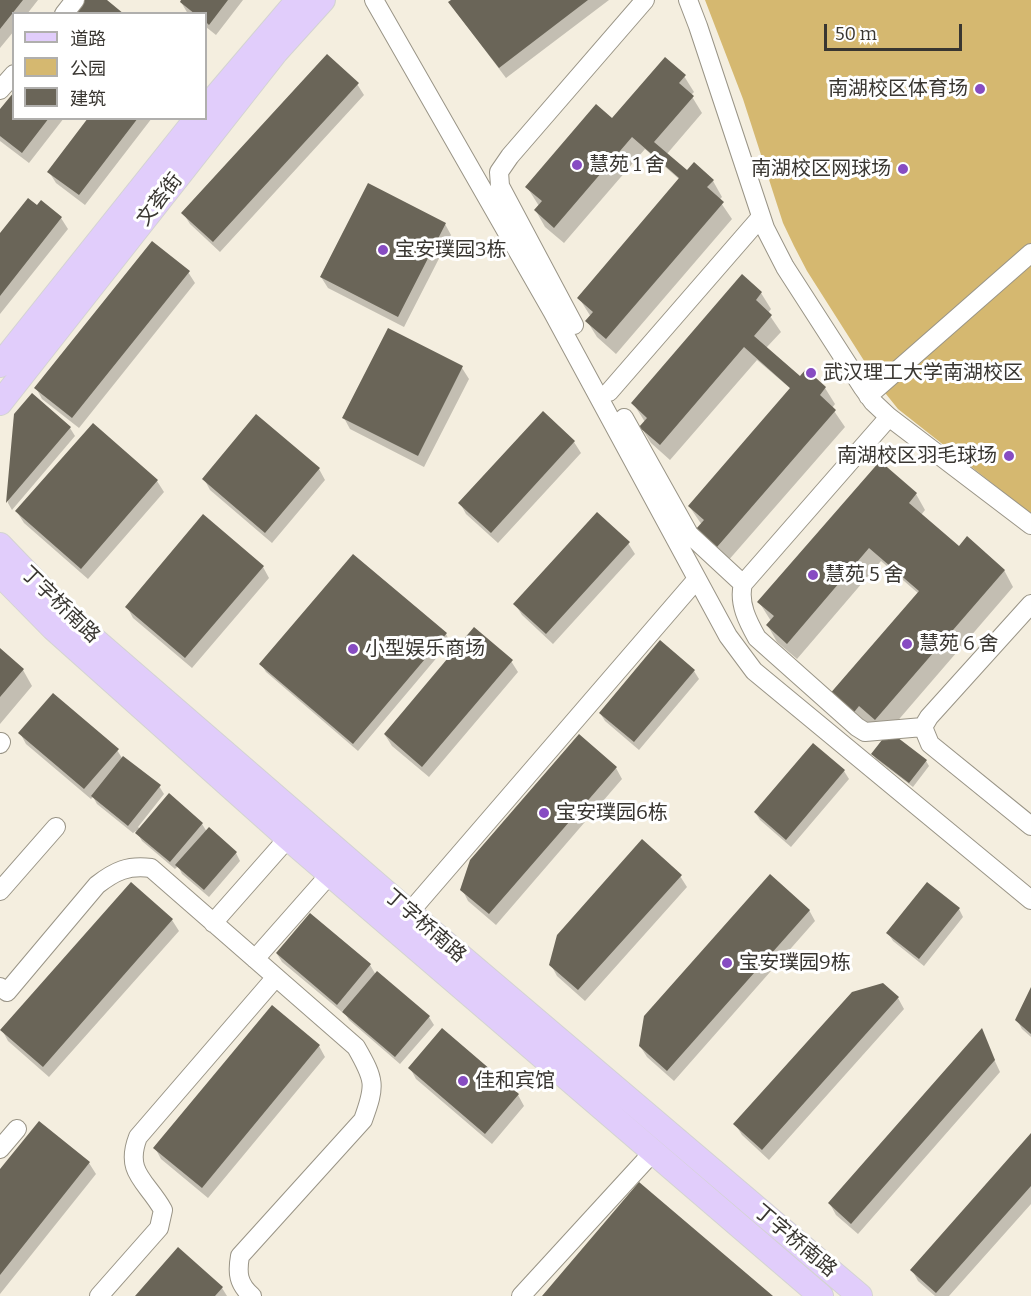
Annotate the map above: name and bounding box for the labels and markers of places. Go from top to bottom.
place label: 南湖校区体育场 [828,77,968,101]
marker: 南湖校区体育场 [973,82,987,96]
place label: 慧苑 1 舍 [589,153,665,177]
place label: 南湖校区网球场 [751,157,891,181]
marker: 慧苑 1 舍 [570,158,584,172]
marker: 南湖校区网球场 [896,162,910,176]
place label: 宝安璞园3栋 [395,238,506,262]
marker: 宝安璞园3栋 [376,243,390,257]
place label: 武汉理工大学南湖校区 [823,361,1023,385]
marker: 武汉理工大学南湖校区 [804,366,818,380]
place label: 南湖校区羽毛球场 [837,444,997,468]
marker: 南湖校区羽毛球场 [1002,449,1016,463]
place label: 慧苑 5 舍 [825,563,904,587]
marker: 慧苑 5 舍 [806,568,820,582]
place label: 慧苑 6 舍 [919,632,999,656]
place label: 小型娱乐商场 [365,637,485,661]
marker: 慧苑 6 舍 [900,637,914,651]
marker: 小型娱乐商场 [346,642,360,656]
place label: 宝安璞园6栋 [556,801,668,825]
marker: 宝安璞园6栋 [537,806,551,820]
place label: 宝安璞园9栋 [739,951,851,975]
marker: 宝安璞园9栋 [720,956,734,970]
place label: 佳和宾馆 [475,1069,555,1093]
marker: 佳和宾馆 [456,1074,470,1088]

